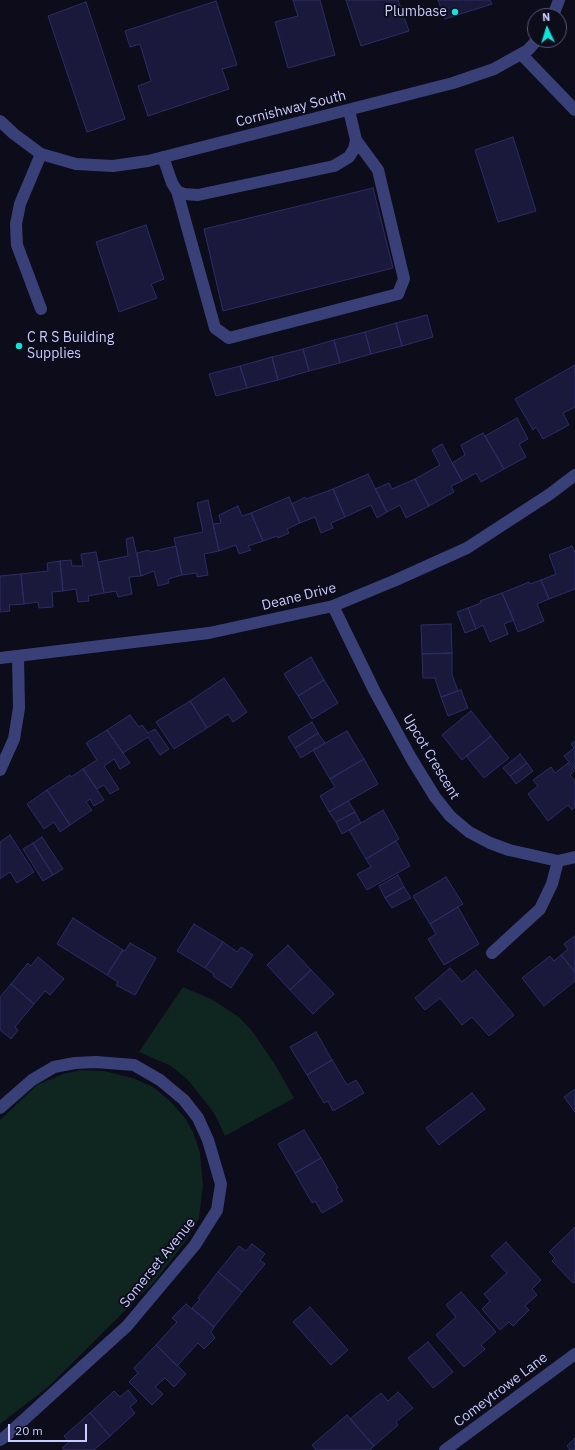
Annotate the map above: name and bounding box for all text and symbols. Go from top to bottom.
place label: Plumbase [384,4,447,20]
marker: Plumbase [450,7,460,17]
north arrow [527,8,567,48]
text: N [542,10,551,24]
street label: Cornishway South [234,87,348,131]
place label: C R S Building Supplies [27,330,114,362]
marker: C R S Building Supplies [14,341,24,351]
street label: Deane Drive [260,580,338,614]
street label: Upcot Crescent [399,711,463,803]
street label: Somerset Avenue [117,1215,199,1311]
street label: Comeytrowe Lane [451,1349,551,1431]
scale bar [10,1416,89,1442]
text: 20 m [15,1423,43,1438]

